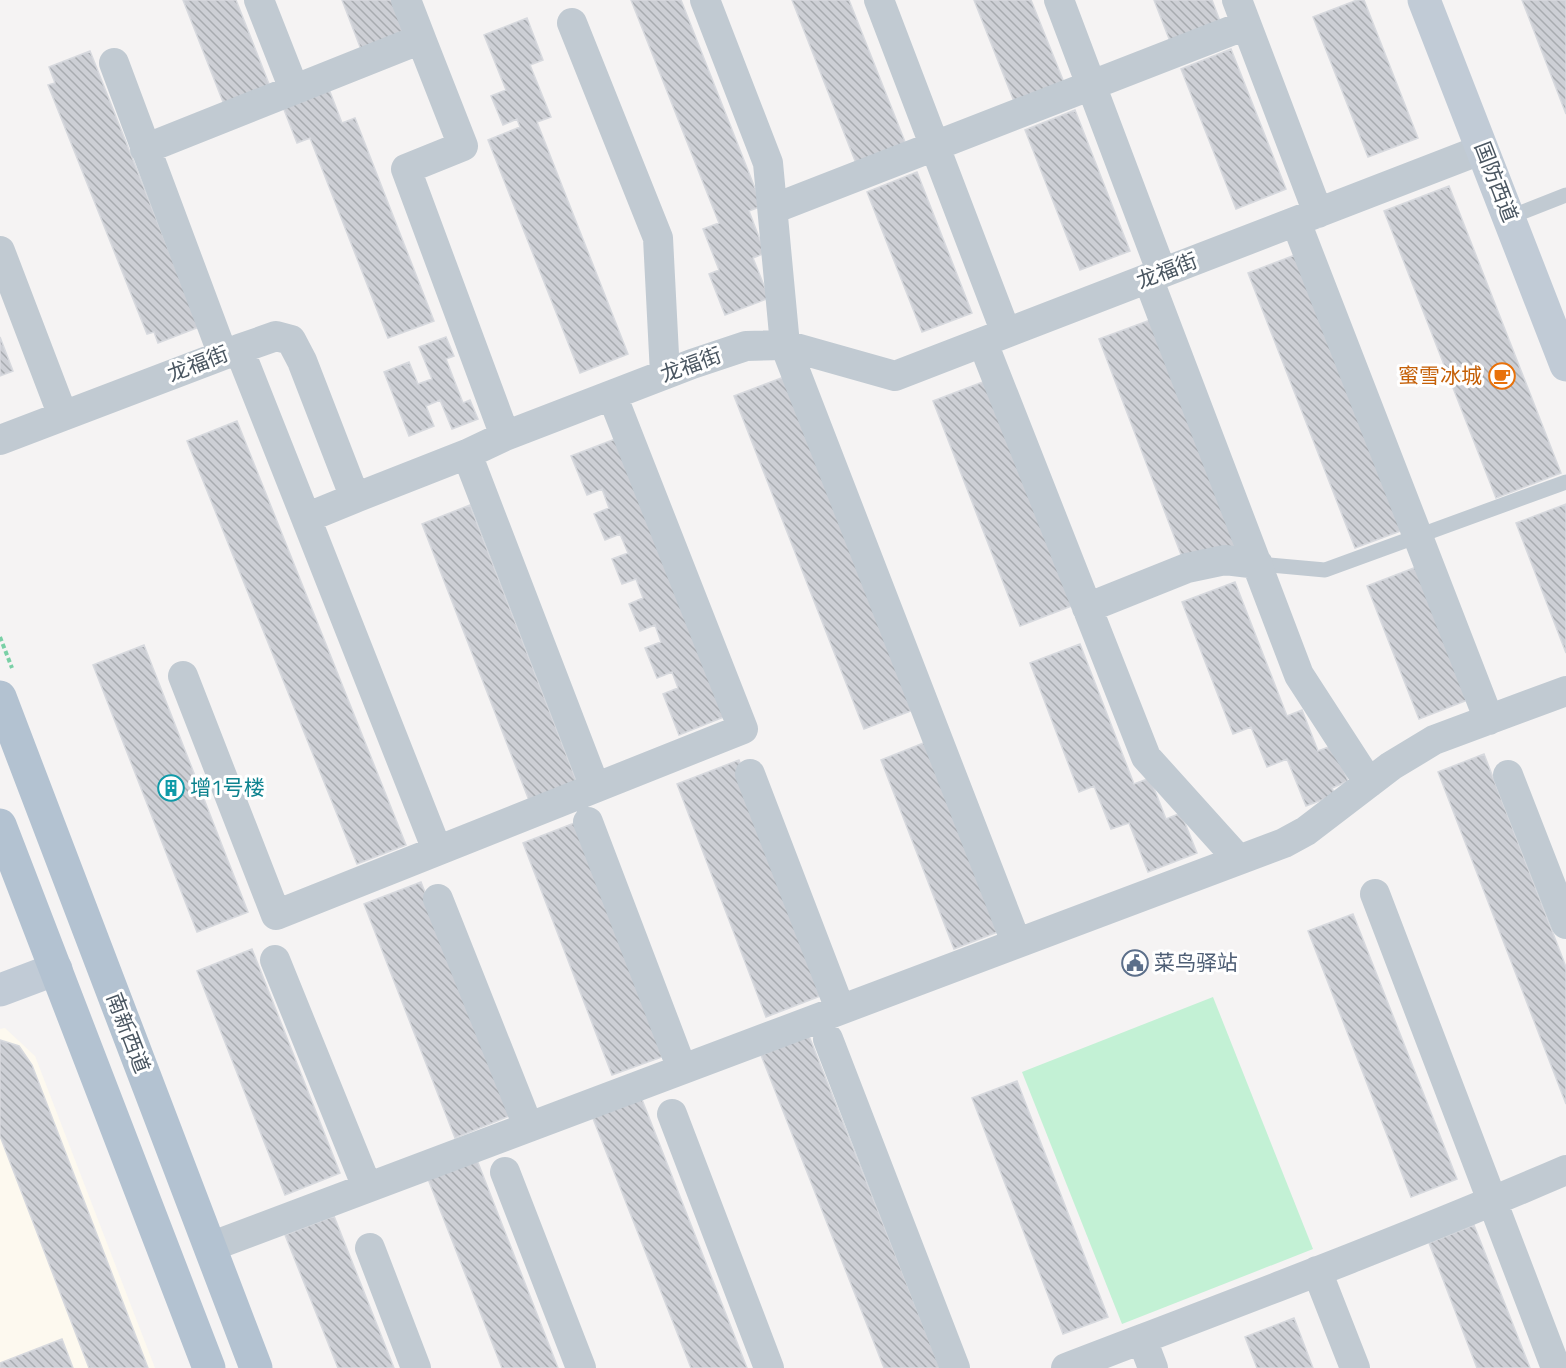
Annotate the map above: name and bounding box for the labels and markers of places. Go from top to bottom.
place label: 蜜雪冰城 [1398,359,1482,391]
cafe icon: 蜜雪冰城 [1487,361,1517,391]
place label: 增1号楼 [190,771,265,803]
building icon: 增1号楼 [156,773,186,803]
place label: 菜鸟驿站 [1154,946,1238,978]
public building icon: 菜鸟驿站 [1120,948,1150,978]

